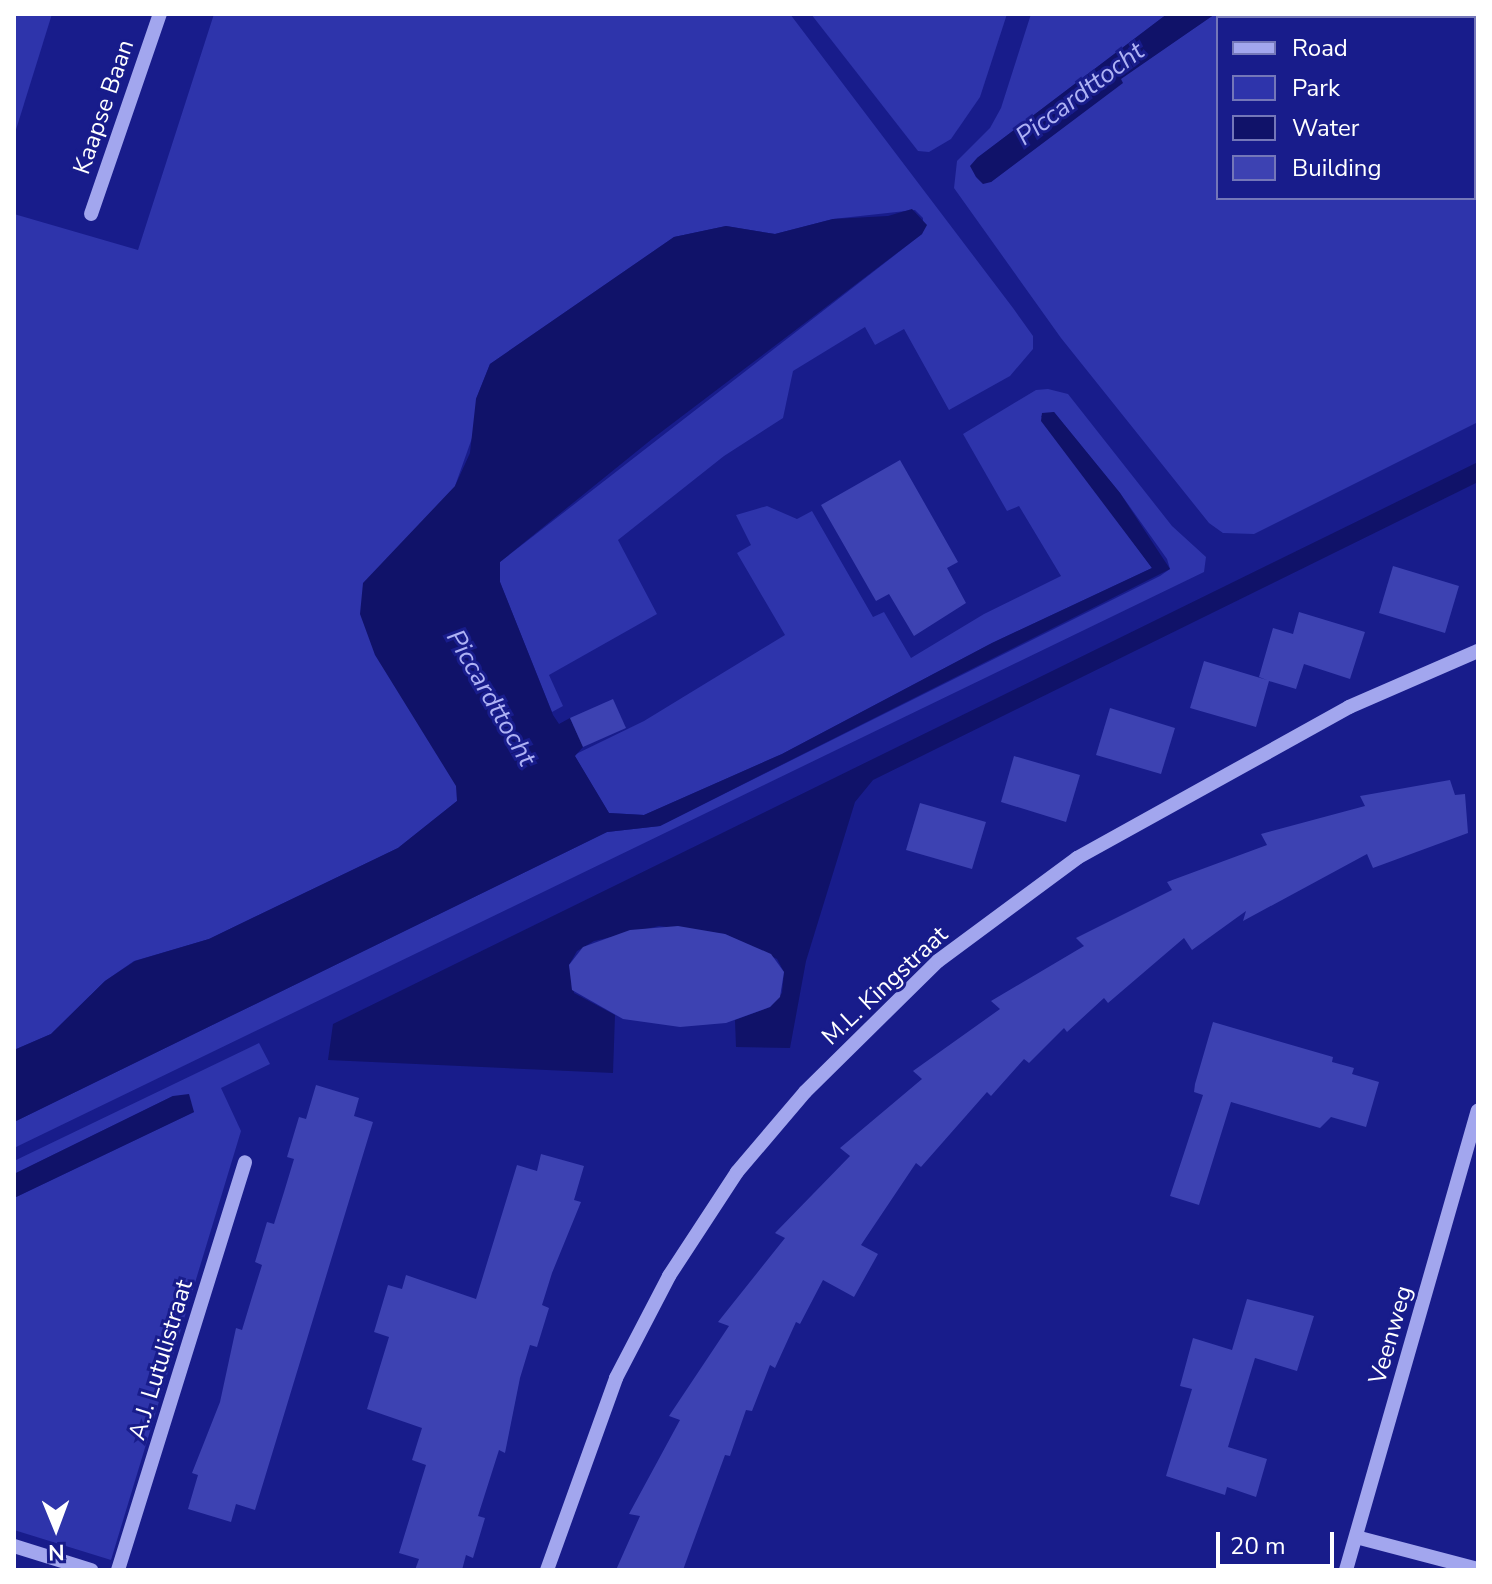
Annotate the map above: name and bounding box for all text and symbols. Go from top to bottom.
legend [1216,16,1476,200]
text: Road [1292,32,1348,64]
street label: Kaapse Baan [68,36,140,178]
water label: Piccardttocht [1010,36,1150,152]
text: Park [1292,72,1340,104]
text: Water [1292,112,1359,144]
text: Building [1292,152,1382,184]
water label: Piccardttocht [439,624,543,772]
street label: M.L. Kingstraat [816,920,954,1052]
street label: A.J. Lutulistraat [123,1276,199,1444]
street label: Veenweg [1363,1282,1419,1388]
north arrow [16,1488,96,1568]
scale bar [1220,1516,1338,1566]
text: 20 m [1230,1530,1286,1562]
text: N [48,1537,65,1567]

